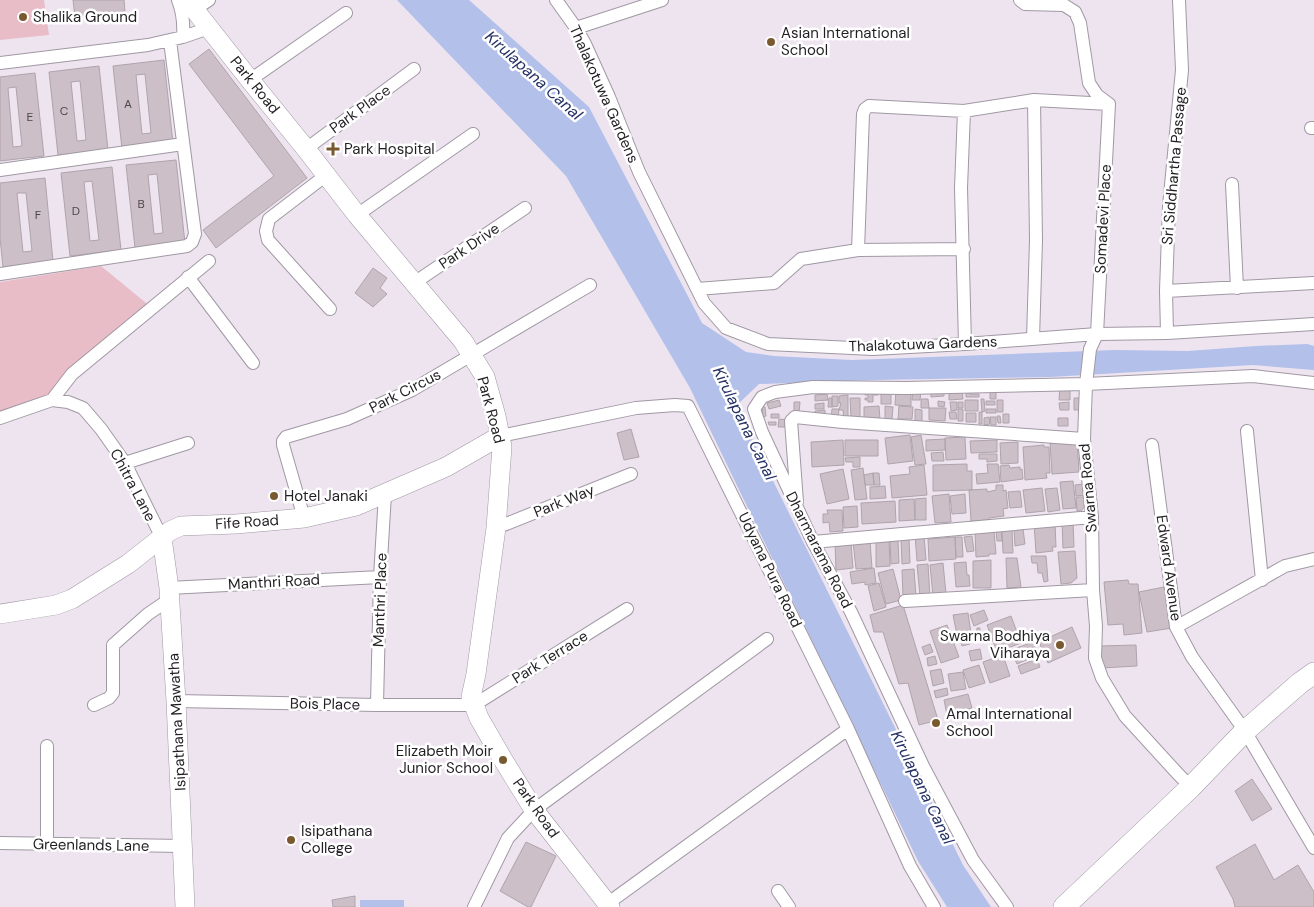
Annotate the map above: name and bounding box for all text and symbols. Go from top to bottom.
place label: Shalika Ground [33,7,137,27]
marker: Shalika Ground [17,11,29,23]
street label: Thalakotuwa Gardens [565,22,643,166]
place label: Asian International School [781,23,910,60]
water label: Kirulapana Canal [481,26,587,125]
marker: Asian International School [765,36,777,48]
street label: Park Road [226,52,284,118]
street label: Park Place [325,80,395,138]
street label: Sri Siddhartha Passage [1157,86,1191,246]
house number: A [124,96,132,112]
house number: C [60,103,69,119]
house number: E [27,109,34,125]
place label: Park Hospital [344,139,435,159]
marker: Park Hospital [326,142,340,156]
street label: Somadevi Place [1090,164,1116,274]
house number: B [137,196,145,212]
house number: D [72,203,80,219]
house number: F [35,207,42,223]
street label: Park Drive [435,218,503,274]
street label: Thalakotuwa Gardens [848,331,998,357]
water label: Kirulapana Canal [708,363,781,484]
street label: Park Circus [366,364,444,418]
street label: Park Road [472,374,510,446]
street label: Swarna Road [1074,443,1102,533]
street label: Chitra Lane [105,445,161,525]
street label: Park Way [531,480,598,522]
place label: Hotel Janaki [284,486,368,506]
street label: Dharmarama Road [781,488,857,612]
marker: Hotel Janaki [268,490,280,502]
street label: Udyana Pura Road [733,509,807,631]
street label: Fife Road [214,510,280,534]
street label: Edward Avenue [1152,514,1186,622]
street label: Manthri Place [368,553,392,647]
street label: Manthri Road [228,570,320,594]
street label: Park Terrace [508,626,592,688]
place label: Swarna Bodhiya Viharaya [940,626,1050,663]
marker: Swarna Bodhiya Viharaya [1054,639,1066,651]
street label: Isipathana Mawatha [163,653,191,791]
street label: Bois Place [290,693,360,715]
place label: Amal International School [946,704,1072,741]
marker: Amal International School [930,717,942,729]
water label: Kirulapana Canal [886,727,959,848]
place label: Elizabeth Moir Junior School [396,741,493,778]
marker: Elizabeth Moir Junior School [497,754,509,766]
street label: Park Road [508,774,564,842]
place label: Isipathana College [301,821,372,858]
street label: Greenlands Lane [33,834,149,856]
marker: Isipathana College [285,834,297,846]

